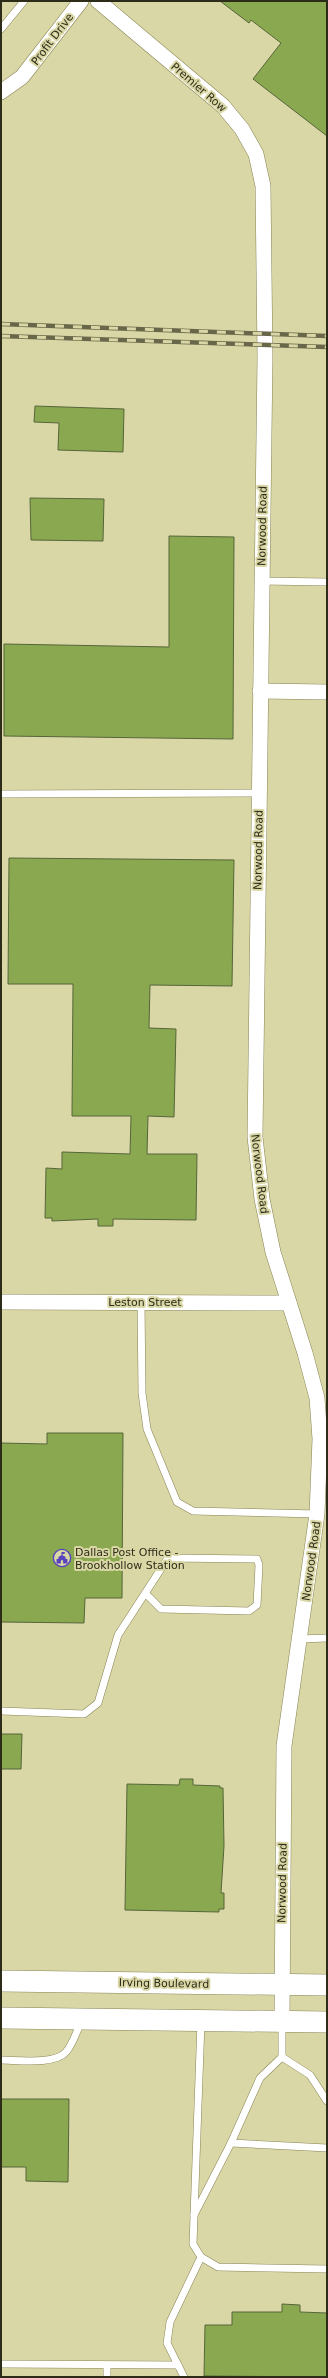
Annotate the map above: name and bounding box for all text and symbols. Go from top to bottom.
street label: Profit Drive [29,11,76,68]
street label: Premier Row [168,60,229,115]
street label: Norwood Road [255,486,270,566]
street label: Norwood Road [251,810,266,890]
street label: Norwood Road [248,1134,271,1215]
street label: Leston Street [108,1296,182,1309]
street label: Norwood Road [299,1521,324,1602]
place label: Dallas Post Office - Brookhollow Station [75,1546,185,1572]
public building icon: Dallas Post Office - Brookhollow Station [52,1548,72,1568]
street label: Norwood Road [275,1843,290,1923]
street label: Irving Boulevard [119,1976,209,1991]

